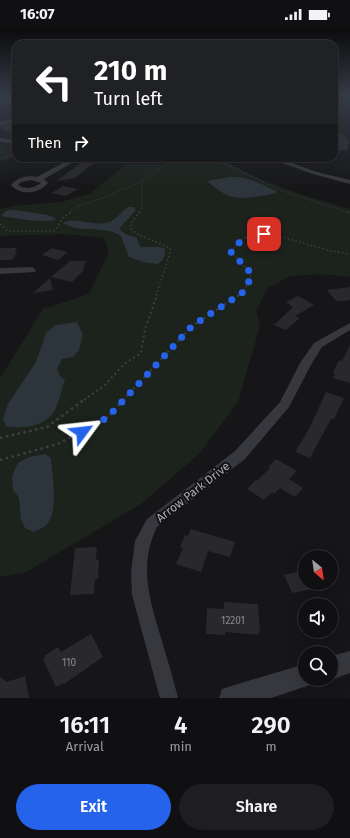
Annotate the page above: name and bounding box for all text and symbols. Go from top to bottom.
text: 16:07 [20,5,55,23]
text: 210 m [94,54,168,87]
icon: left [28,56,80,108]
text: Turn left [94,88,163,110]
icon: right [70,132,92,154]
text: Then [28,134,62,152]
pin [247,217,281,251]
icon: arrive [253,223,275,245]
position arrow [61,411,103,453]
street label: Arrow Park Drive [153,459,233,525]
north arrow [298,550,338,590]
map controls [298,550,338,686]
button: sound [298,598,338,638]
house number: 12201 [221,615,245,627]
button: search [298,646,338,686]
house number: 110 [62,657,76,669]
text: 16:11 [59,711,110,739]
text: 4 [174,711,187,739]
text: 290 [251,711,291,739]
text: Arrival [66,739,104,754]
text: min [170,739,192,754]
text: m [265,739,277,754]
button: Exit [16,784,171,830]
button: Share [179,784,334,830]

